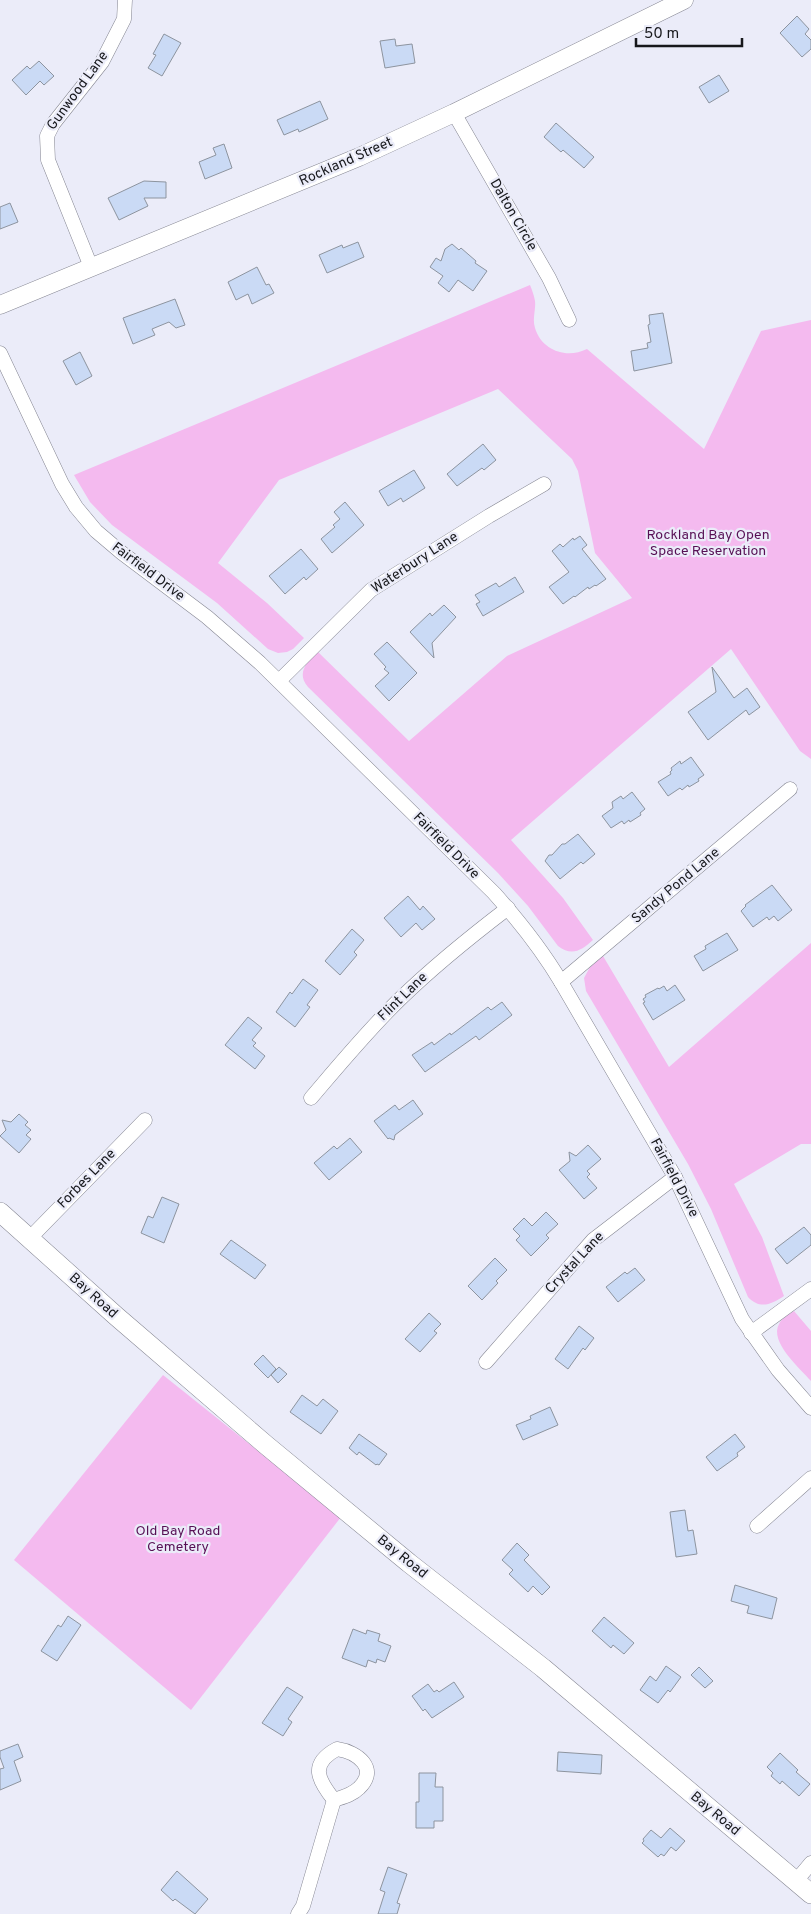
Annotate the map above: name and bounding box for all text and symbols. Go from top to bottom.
scale bar [636,15,742,47]
text: 50 m [644,25,679,44]
street label: Gunwood Lane [44,48,112,134]
street label: Rockland Street [297,134,395,190]
street label: Dalton Circle [486,176,540,254]
park label: Rockland Bay Open Space Reservation [646,527,770,560]
street label: Waterbury Lane [368,529,462,597]
street label: Fairfield Drive [108,539,188,605]
street label: Fairfield Drive [409,809,483,883]
street label: Sandy Pond Lane [629,844,723,928]
street label: Flint Lane [375,969,431,1025]
street label: Fairfield Drive [646,1136,702,1220]
street label: Forbes Lane [54,1146,120,1212]
street label: Crystal Lane [542,1228,608,1298]
street label: Bay Road [65,1270,121,1322]
park label: Old Bay Road Cemetery [136,1523,220,1556]
street label: Bay Road [373,1532,431,1582]
street label: Bay Road [687,1788,743,1840]

